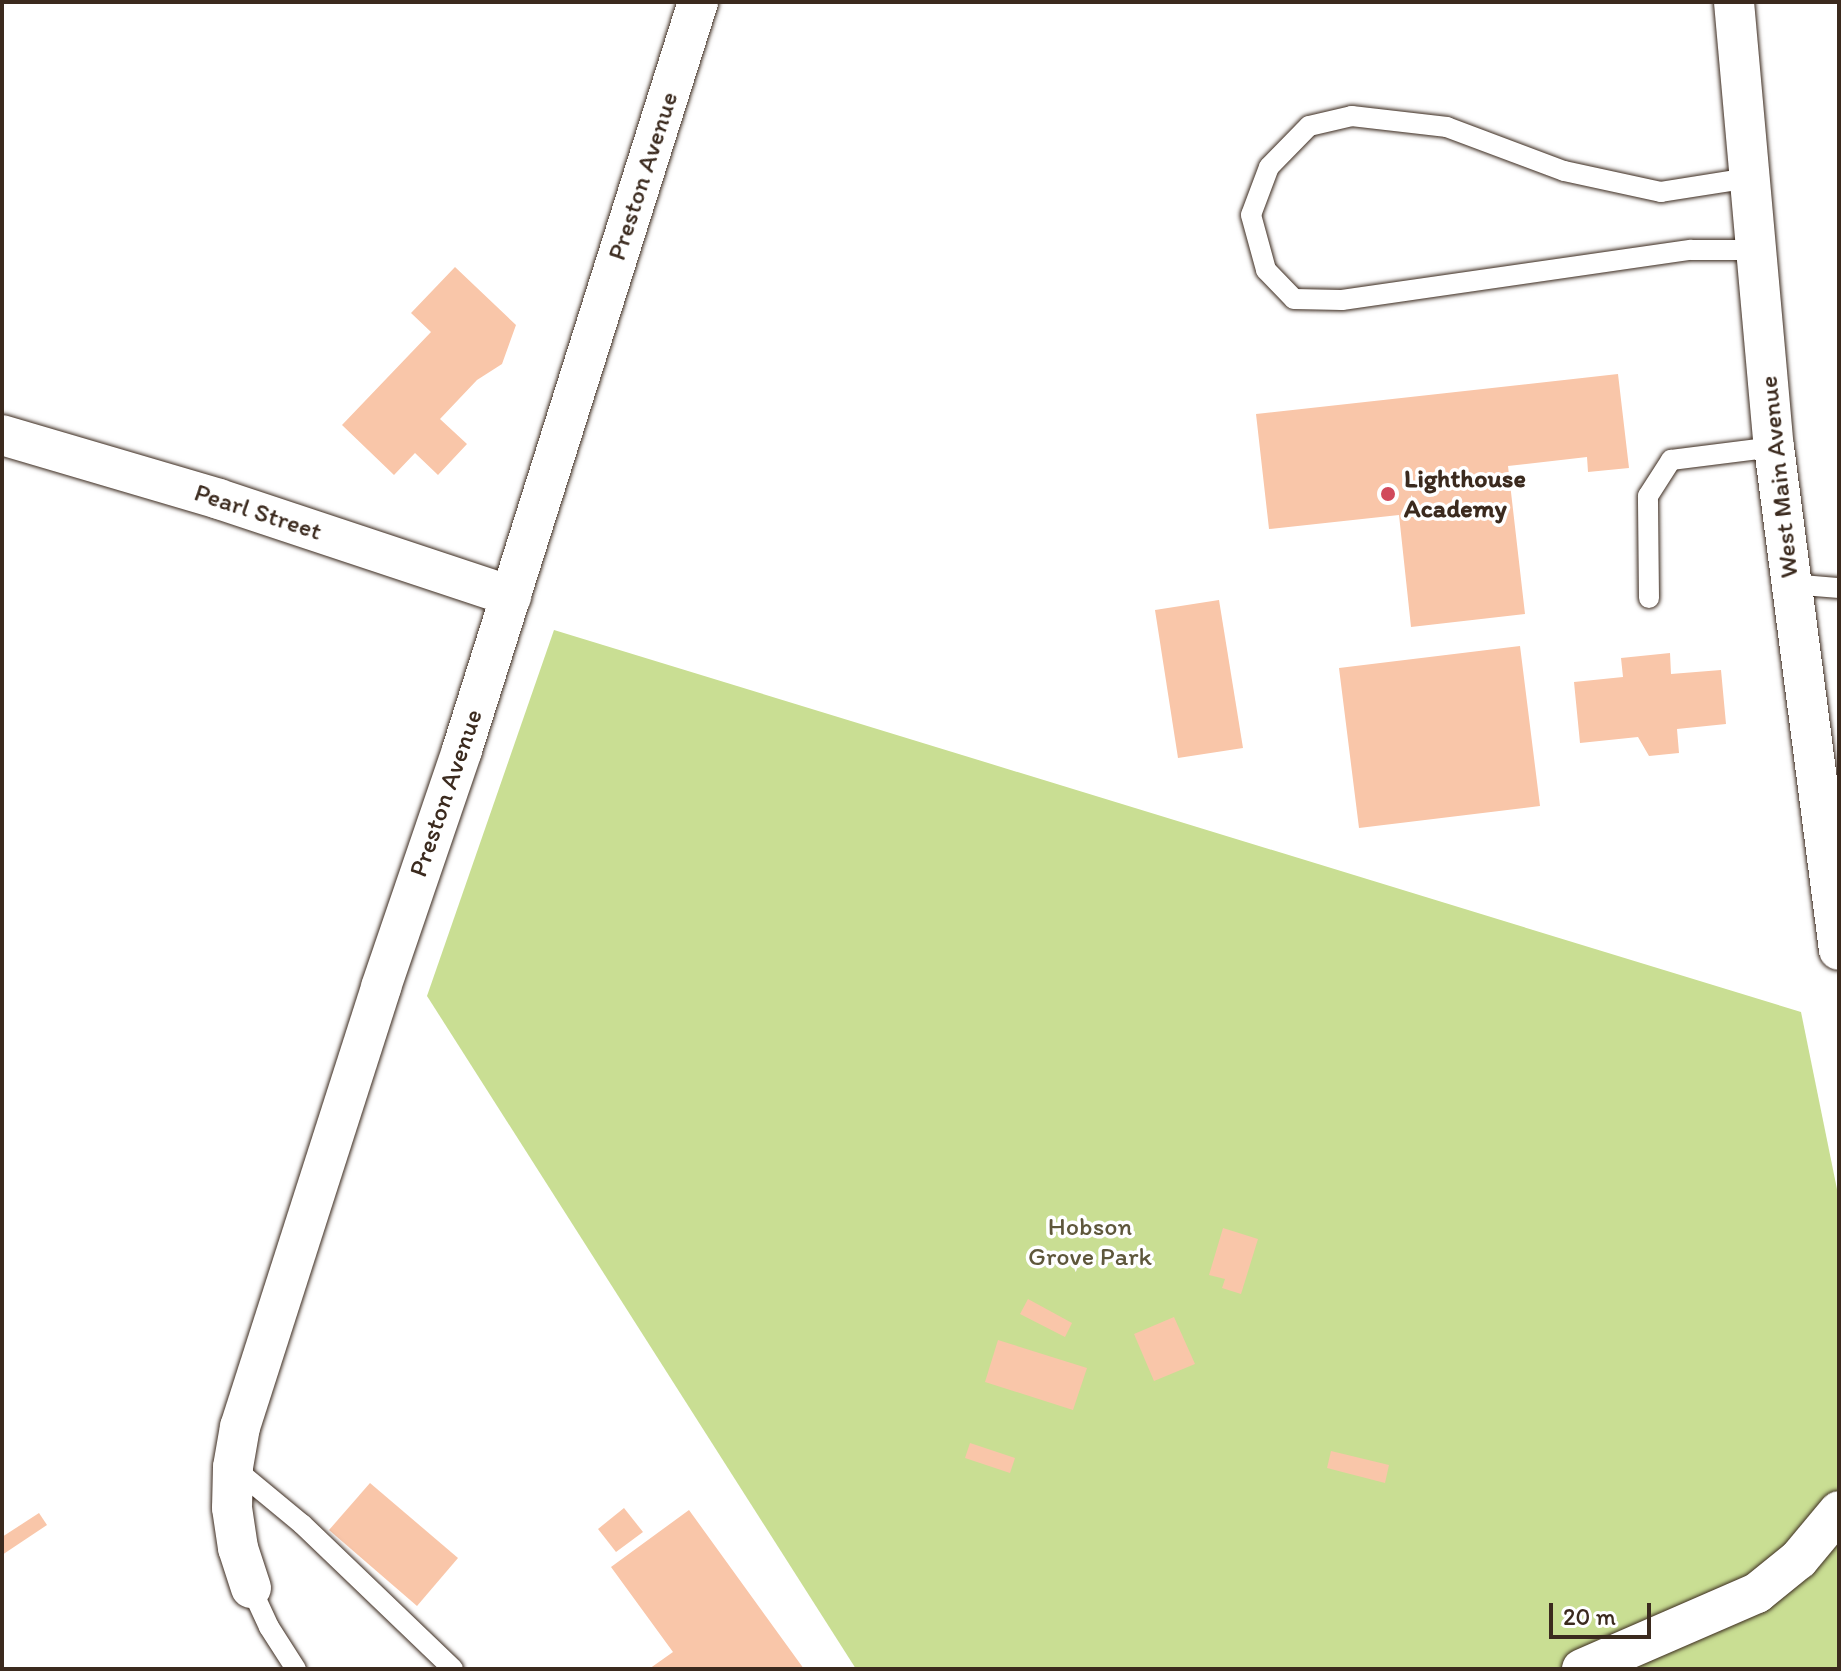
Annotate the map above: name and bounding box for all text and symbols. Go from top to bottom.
street label: Preston Avenue [601,88,685,264]
street label: West Main Avenue [1753,374,1805,580]
place label: Lighthouse Academy [1404,463,1526,524]
street label: Pearl Street [191,477,325,547]
marker: Lighthouse Academy [1379,485,1397,503]
street label: Preston Avenue [403,706,489,880]
park label: Hobson Grove Park [1029,1211,1151,1272]
scale bar [1553,1587,1655,1637]
text: 20 m [1563,1602,1616,1631]

